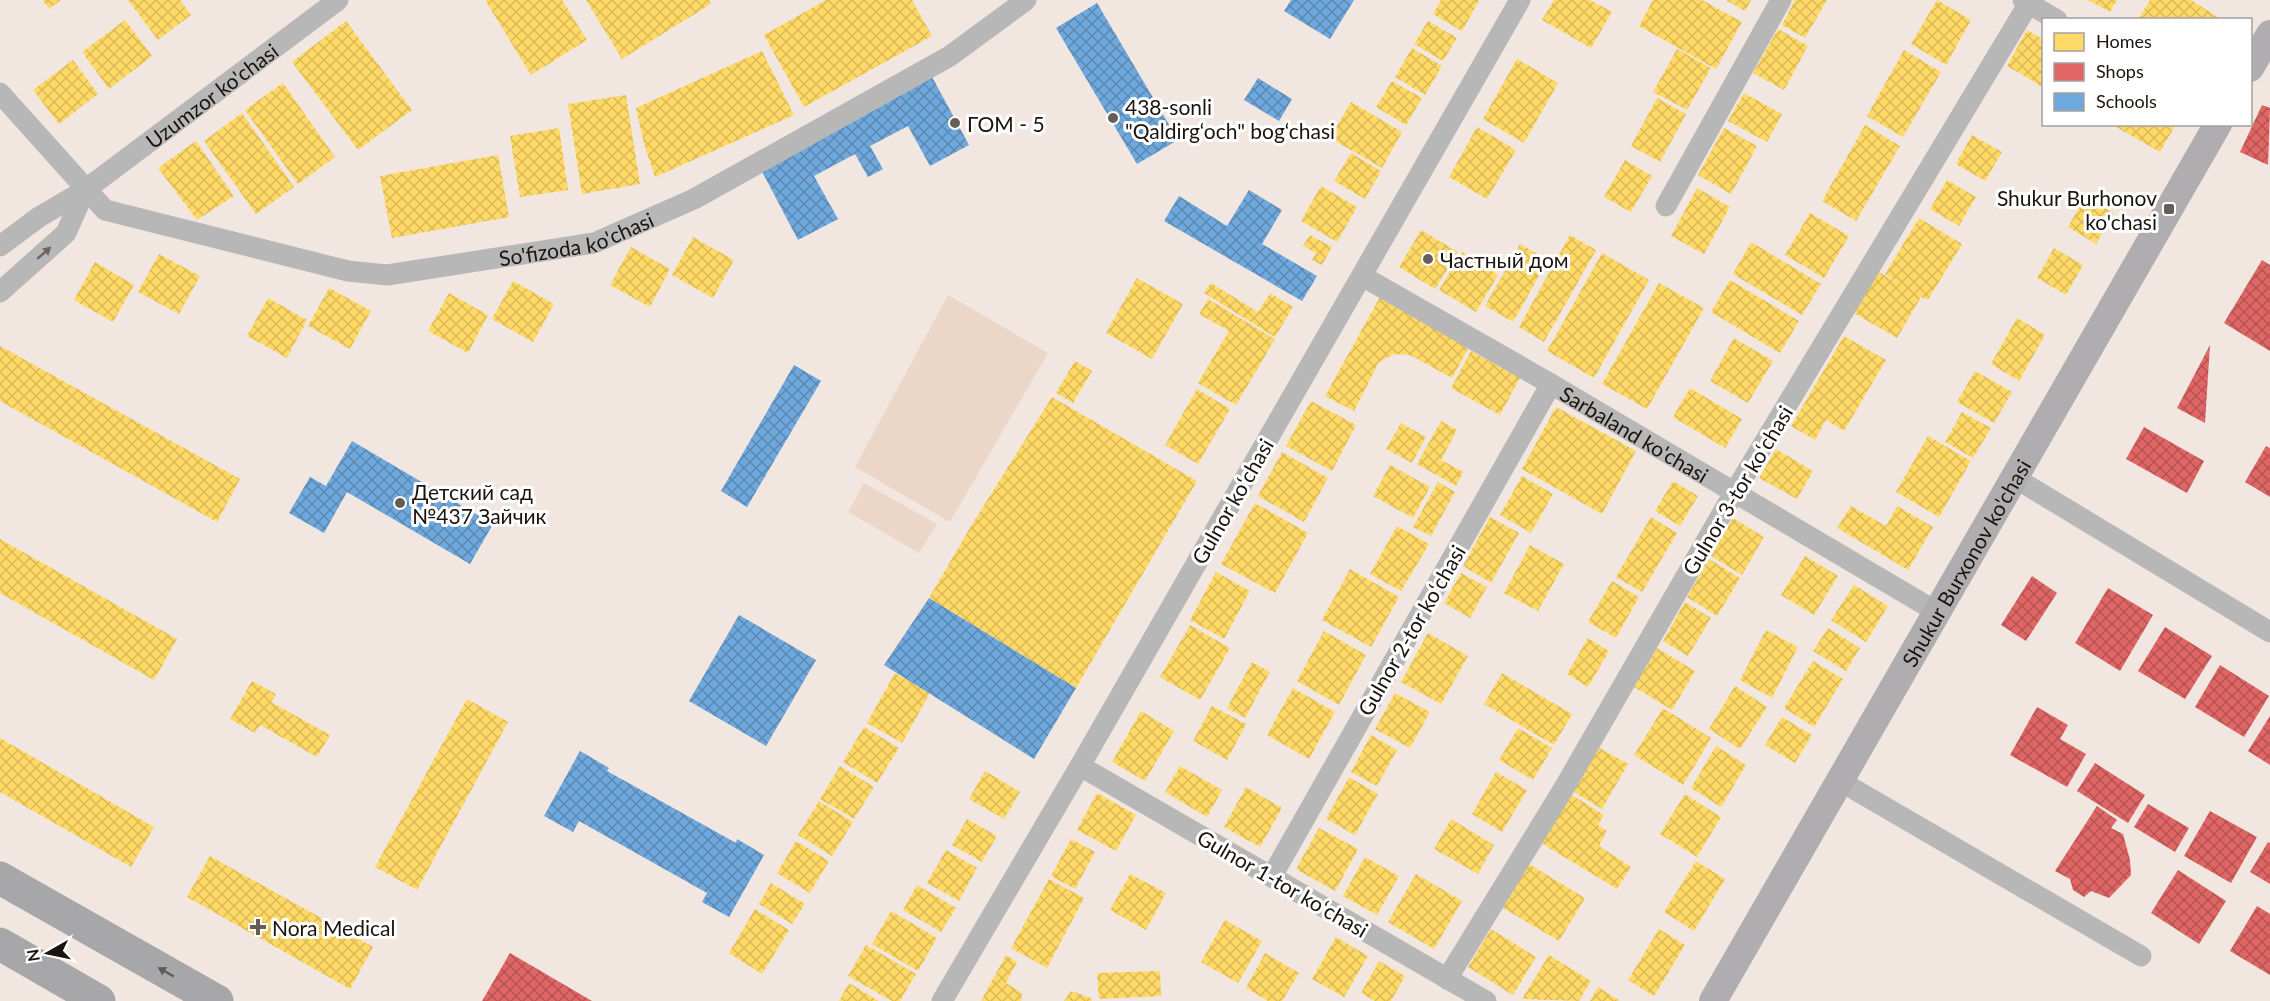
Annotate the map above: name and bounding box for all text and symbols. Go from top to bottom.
legend [2042,18,2252,126]
text: Homes [2096,30,2152,52]
street label: Uzumzor ko'chasi [140,37,283,153]
text: Shops [2096,60,2144,82]
text: Schools [2096,90,2157,112]
place label: 438-sonli "Qaldirg‘och" bog‘chasi [1125,94,1335,143]
place label: ГОМ - 5 [967,111,1045,136]
marker: 438-sonli "Qaldirg‘och" bog‘chasi [1106,111,1120,125]
marker: ГОМ - 5 [948,116,962,130]
place label: Shukur Burhonov ko'chasi [1997,185,2157,234]
marker: Shukur Burhonov ko'chasi [2162,202,2176,216]
street label: So'fizoda ko'chasi [497,206,657,270]
one-way arrow [36,247,51,260]
place label: Частный дом [1440,247,1569,272]
marker: Частный дом [1421,252,1435,266]
street label: Sarbaland ko'chasi [1556,380,1713,487]
street label: Gulnor 3-tor koʻchasi [1677,401,1797,579]
street label: Gulnor koʻchasi [1186,434,1278,568]
street label: Shukur Burxonov ko'chasi [1896,454,2035,671]
place label: Детский сад №437 Зайчик [412,479,547,528]
marker: Детский сад №437 Зайчик [393,496,407,510]
street label: Gulnor 2-tor koʻchasi [1352,540,1470,720]
street label: Gulnor 1-tor koʻchasi [1193,824,1373,942]
place label: Nora Medical [272,915,395,940]
marker: Nora Medical [249,918,267,936]
north arrow [18,923,78,983]
text: N [22,948,43,963]
one-way arrow [157,967,174,977]

